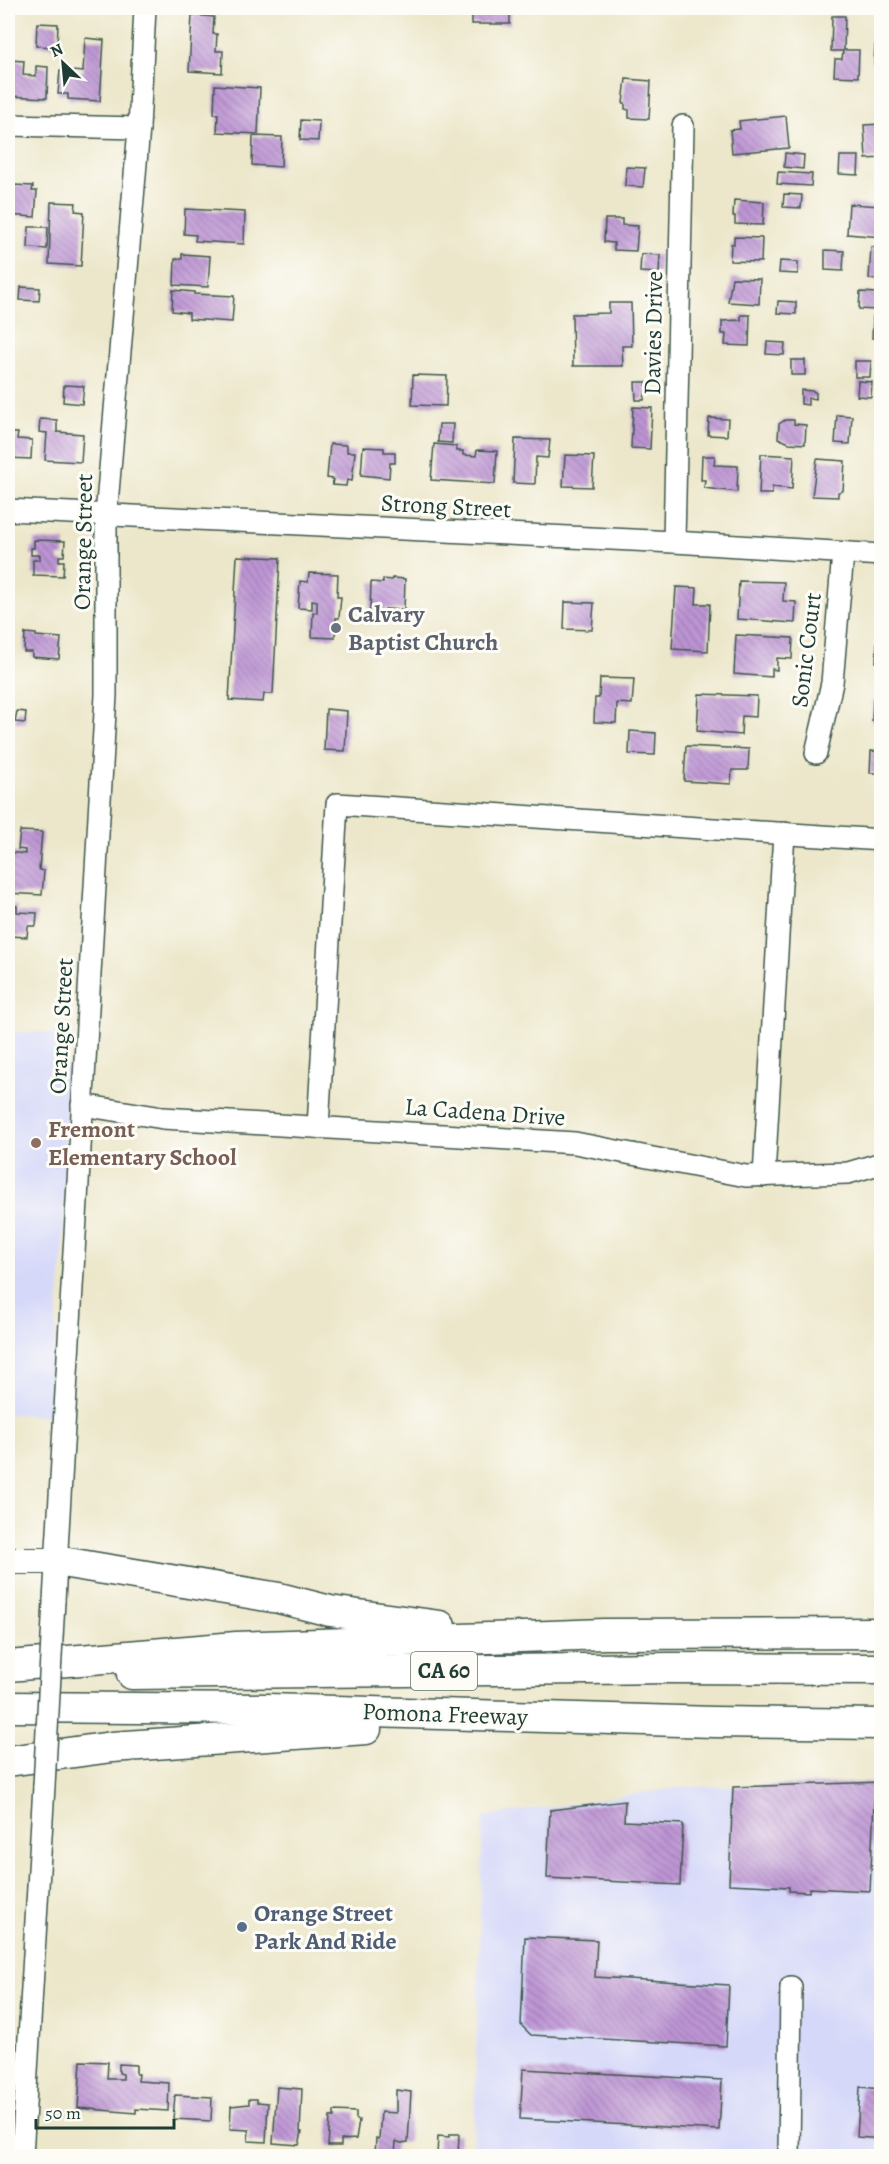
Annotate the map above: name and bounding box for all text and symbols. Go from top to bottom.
north arrow [33,33,93,93]
text: N [47,38,67,63]
street label: Davies Drive [636,271,670,395]
street label: Orange Street [66,473,100,610]
street label: Strong Street [380,487,512,525]
street label: Sonic Court [783,591,829,709]
place label: Calvary Baptist Church [348,598,498,658]
marker: Calvary Baptist Church [329,621,343,635]
street label: Orange Street [41,957,81,1095]
street label: La Cadena Drive [404,1090,566,1134]
place label: Fremont Elementary School [48,1113,237,1173]
marker: Fremont Elementary School [29,1136,43,1150]
road number: CA 60 [411,1652,477,1690]
street label: Pomona Freeway [362,1695,528,1733]
place label: Orange Street Park And Ride [254,1897,396,1957]
marker: Orange Street Park And Ride [235,1920,249,1934]
scale bar [36,2092,174,2130]
text: 50 m [45,2101,81,2125]

